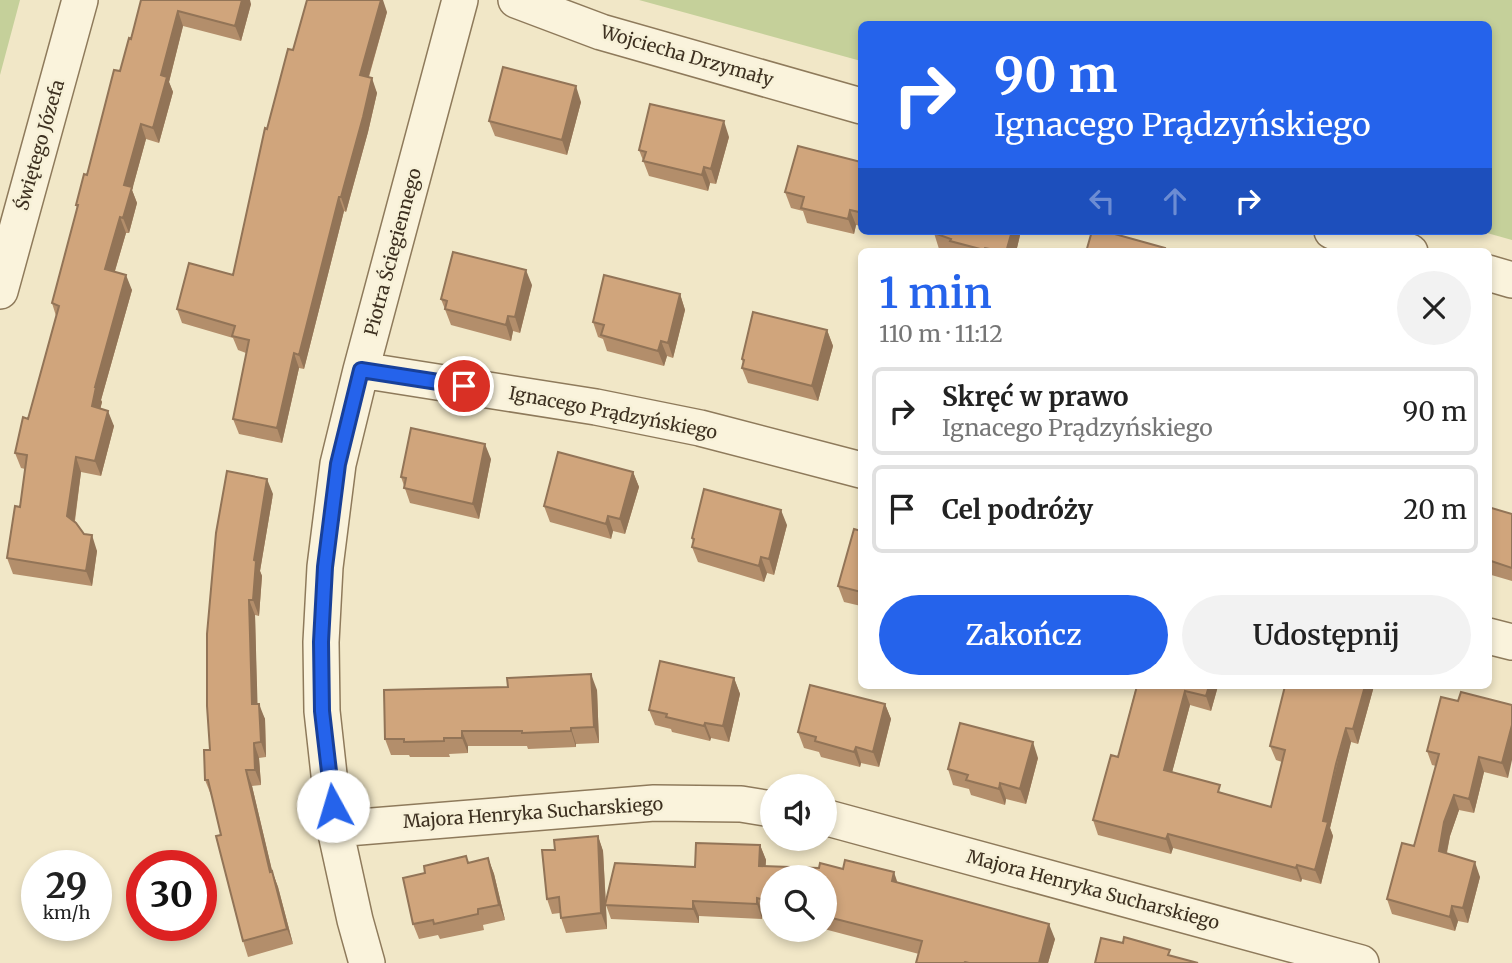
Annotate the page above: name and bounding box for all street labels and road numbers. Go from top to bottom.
street label: Wojciecha Drzymały [597,20,777,91]
street label: Świętego Józefa [10,77,69,213]
street label: Piotra Ściegiennego [359,166,426,338]
street label: Ignacego Prądzyńskiego [507,381,719,444]
street label: Majora Henryka Sucharskiego [402,792,664,833]
street label: Majora Henryka Sucharskiego [964,845,1222,934]

